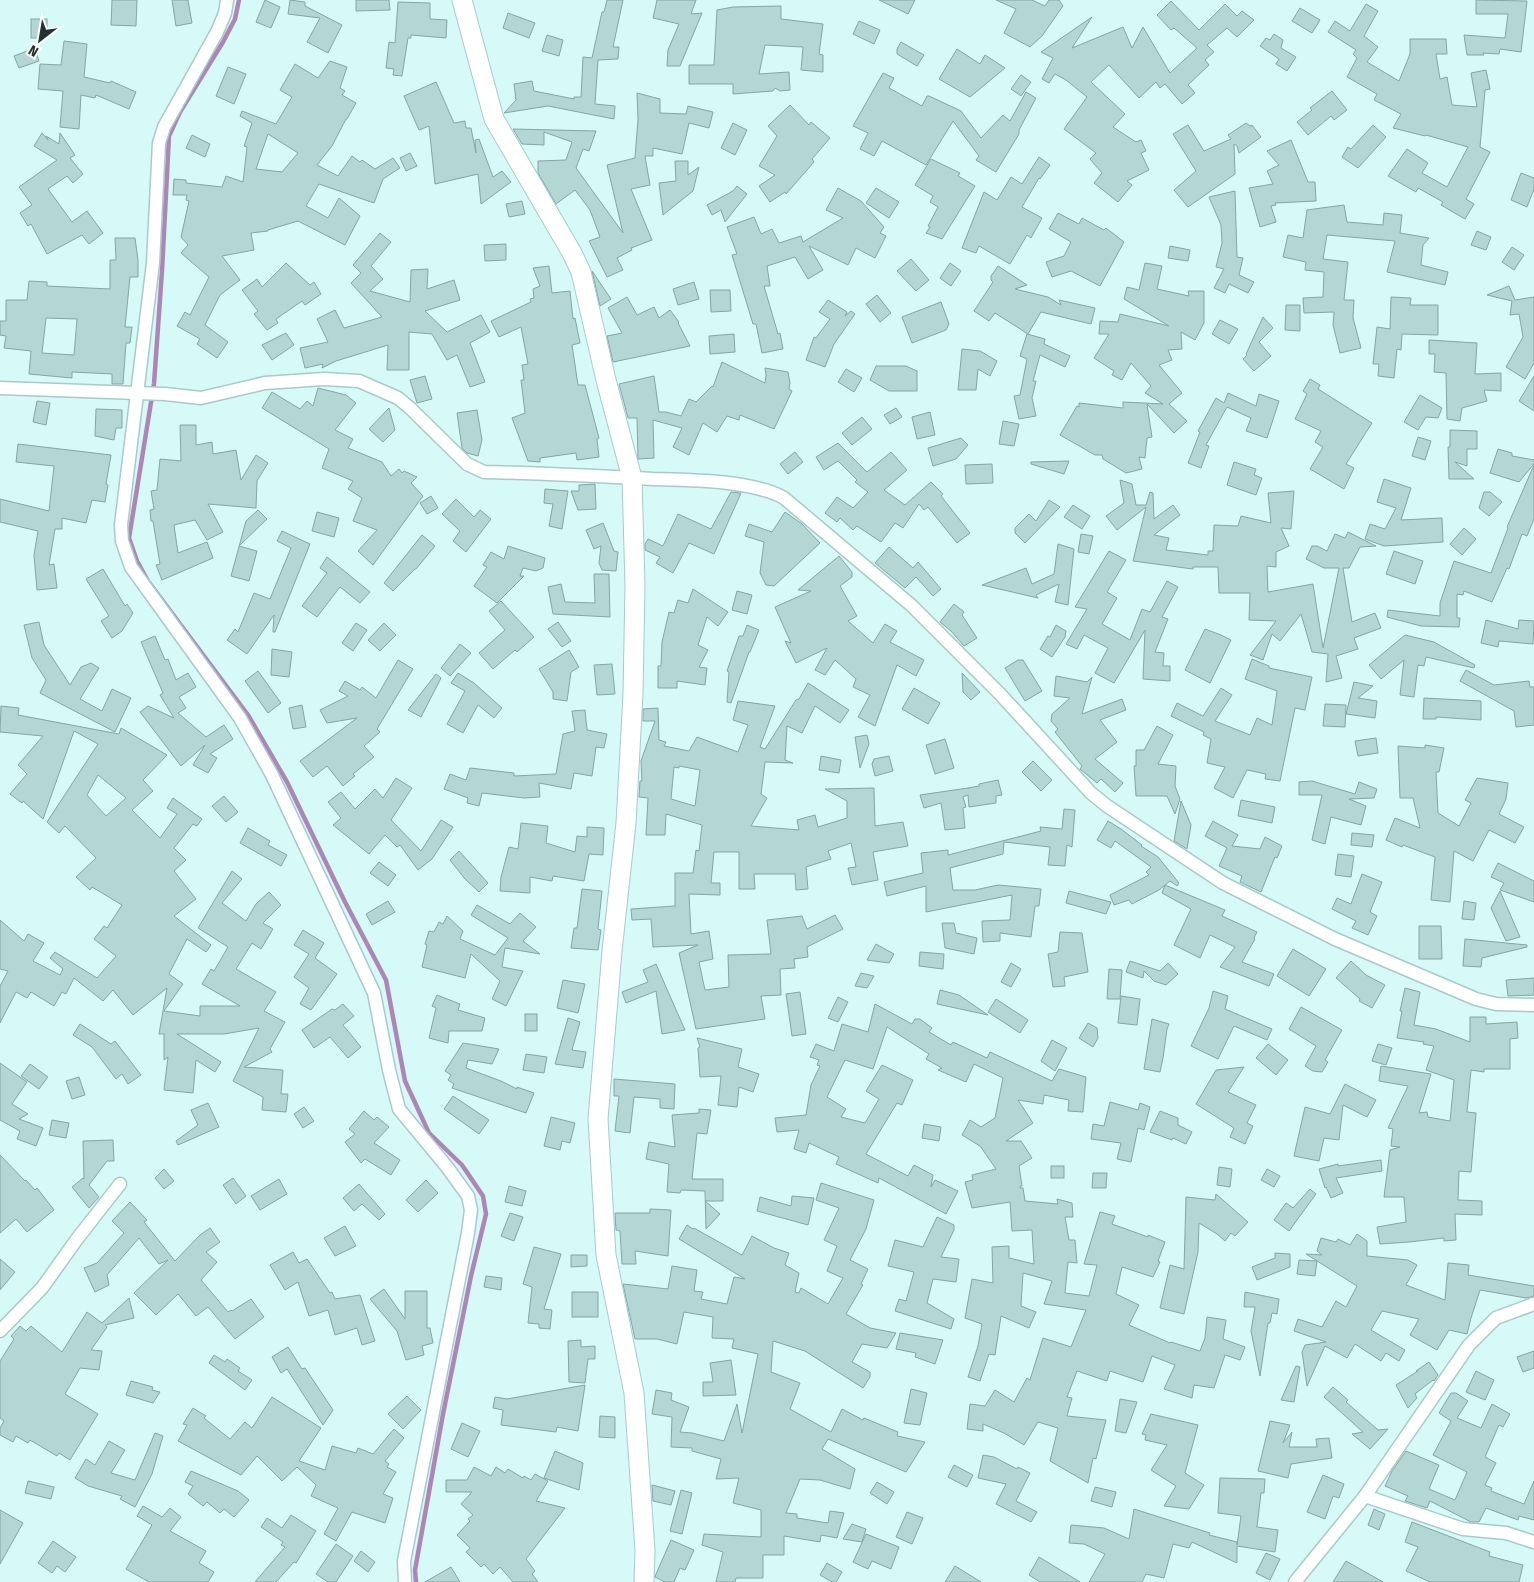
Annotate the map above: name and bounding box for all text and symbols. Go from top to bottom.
north arrow [15,15,65,65]
text: N [26,41,42,60]

